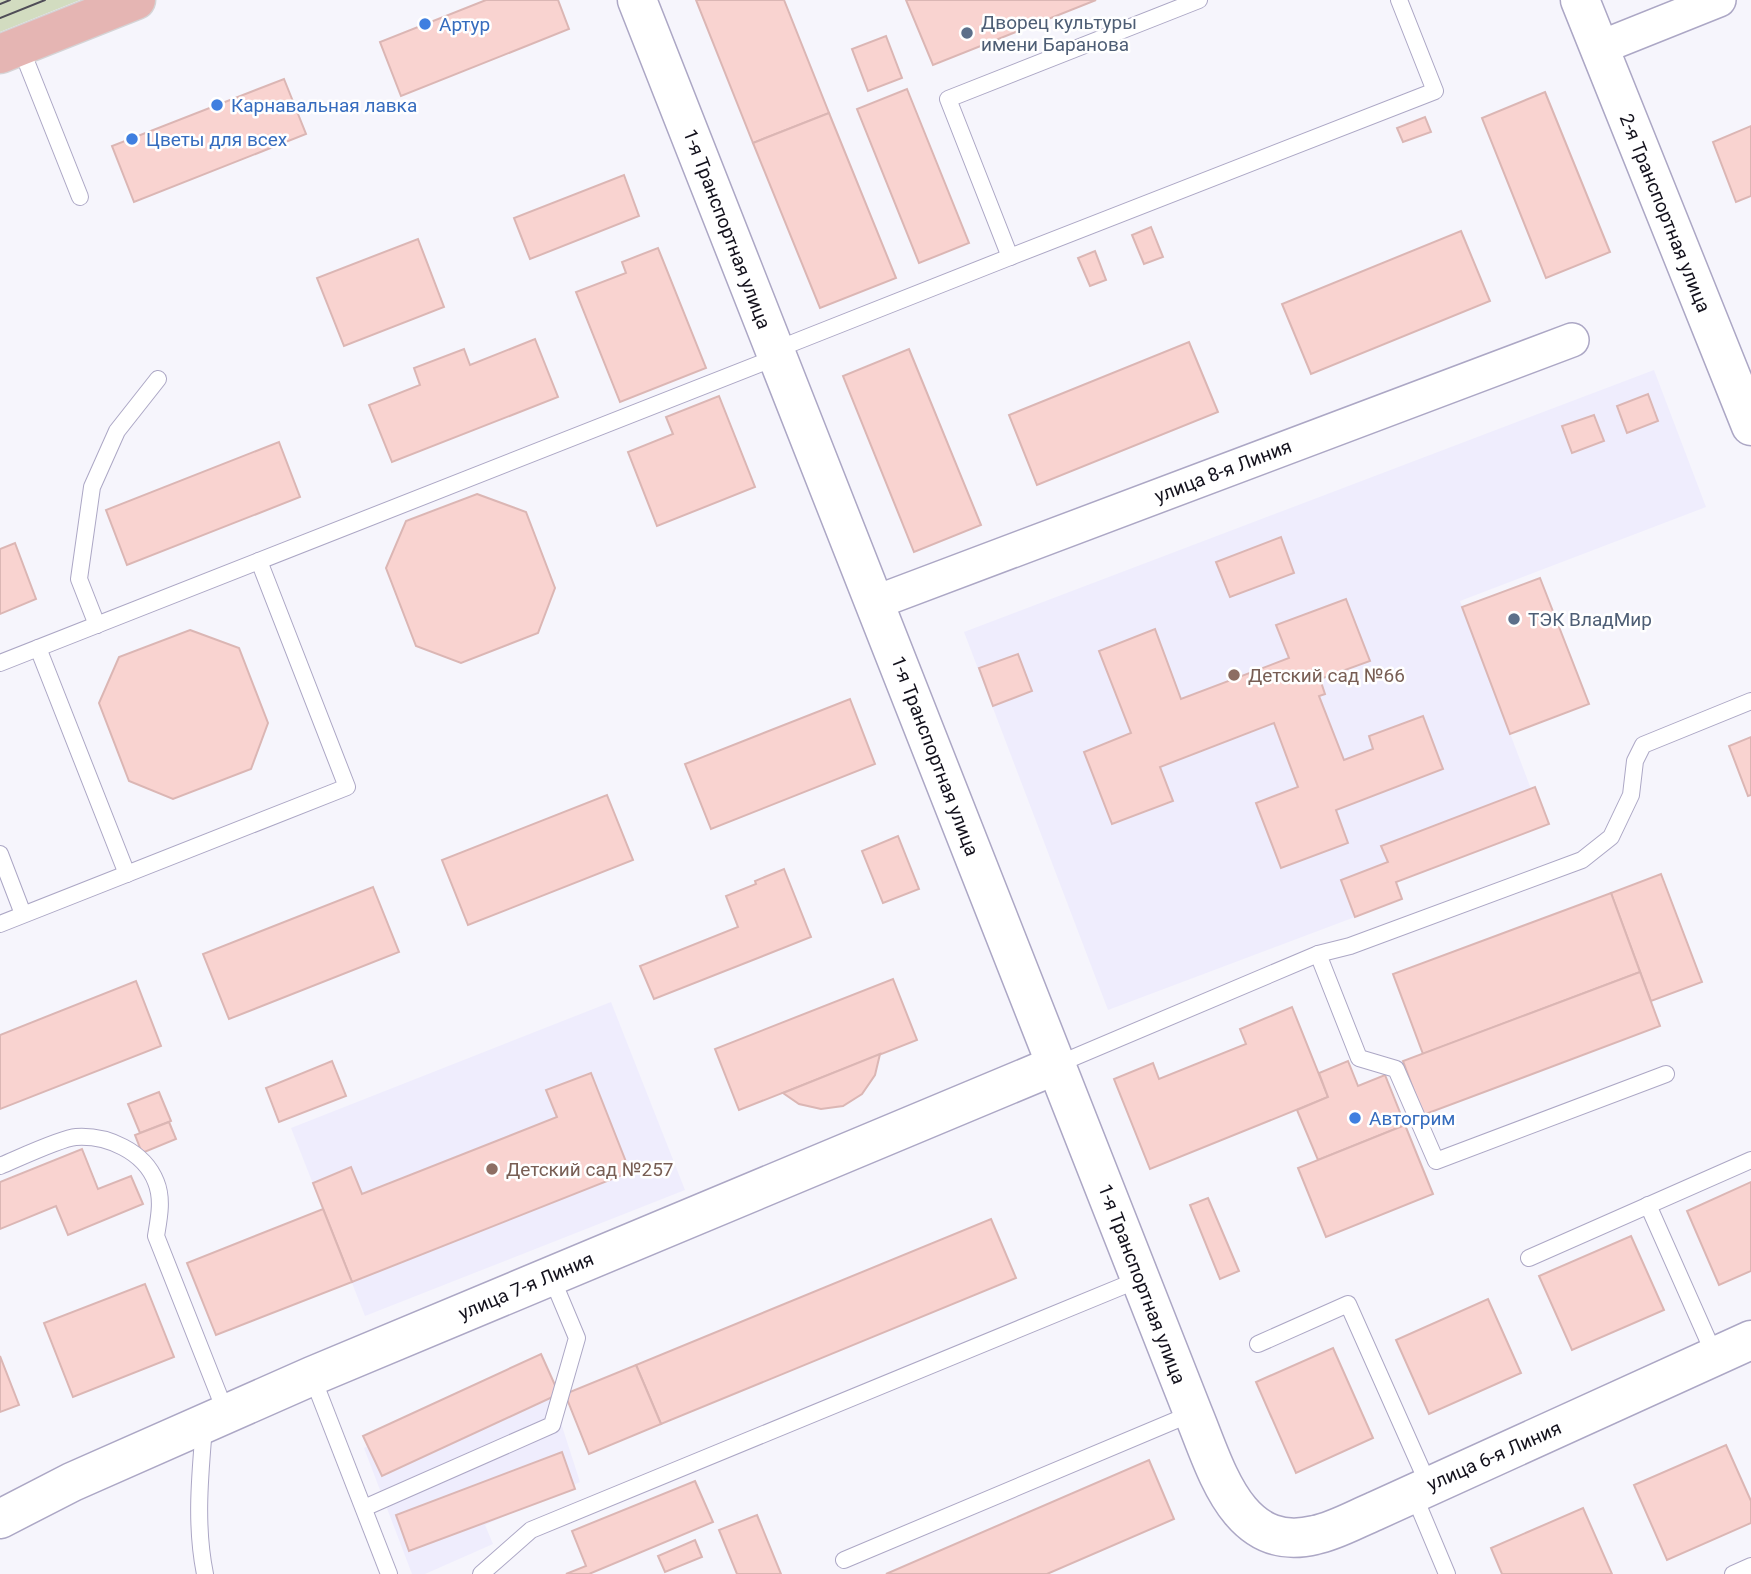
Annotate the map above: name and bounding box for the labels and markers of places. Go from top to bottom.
place label: Дворец культуры имени Баранова [981,11,1137,56]
place label: Артур [439,13,490,36]
marker: Артур [417,16,433,32]
marker: Дворец культуры имени Баранова [959,25,975,41]
place label: Карнавальная лавка [231,94,417,117]
marker: Карнавальная лавка [209,97,225,113]
place label: Цветы для всех [146,128,288,151]
marker: Цветы для всех [124,131,140,147]
place label: ТЭК ВладМир [1528,608,1652,631]
marker: ТЭК ВладМир [1506,611,1522,627]
place label: Детский сад №66 [1248,664,1405,687]
marker: Детский сад №66 [1226,667,1242,683]
place label: Автогрим [1369,1107,1455,1130]
marker: Автогрим [1347,1110,1363,1126]
place label: Детский сад №257 [506,1158,674,1181]
marker: Детский сад №257 [484,1161,500,1177]

